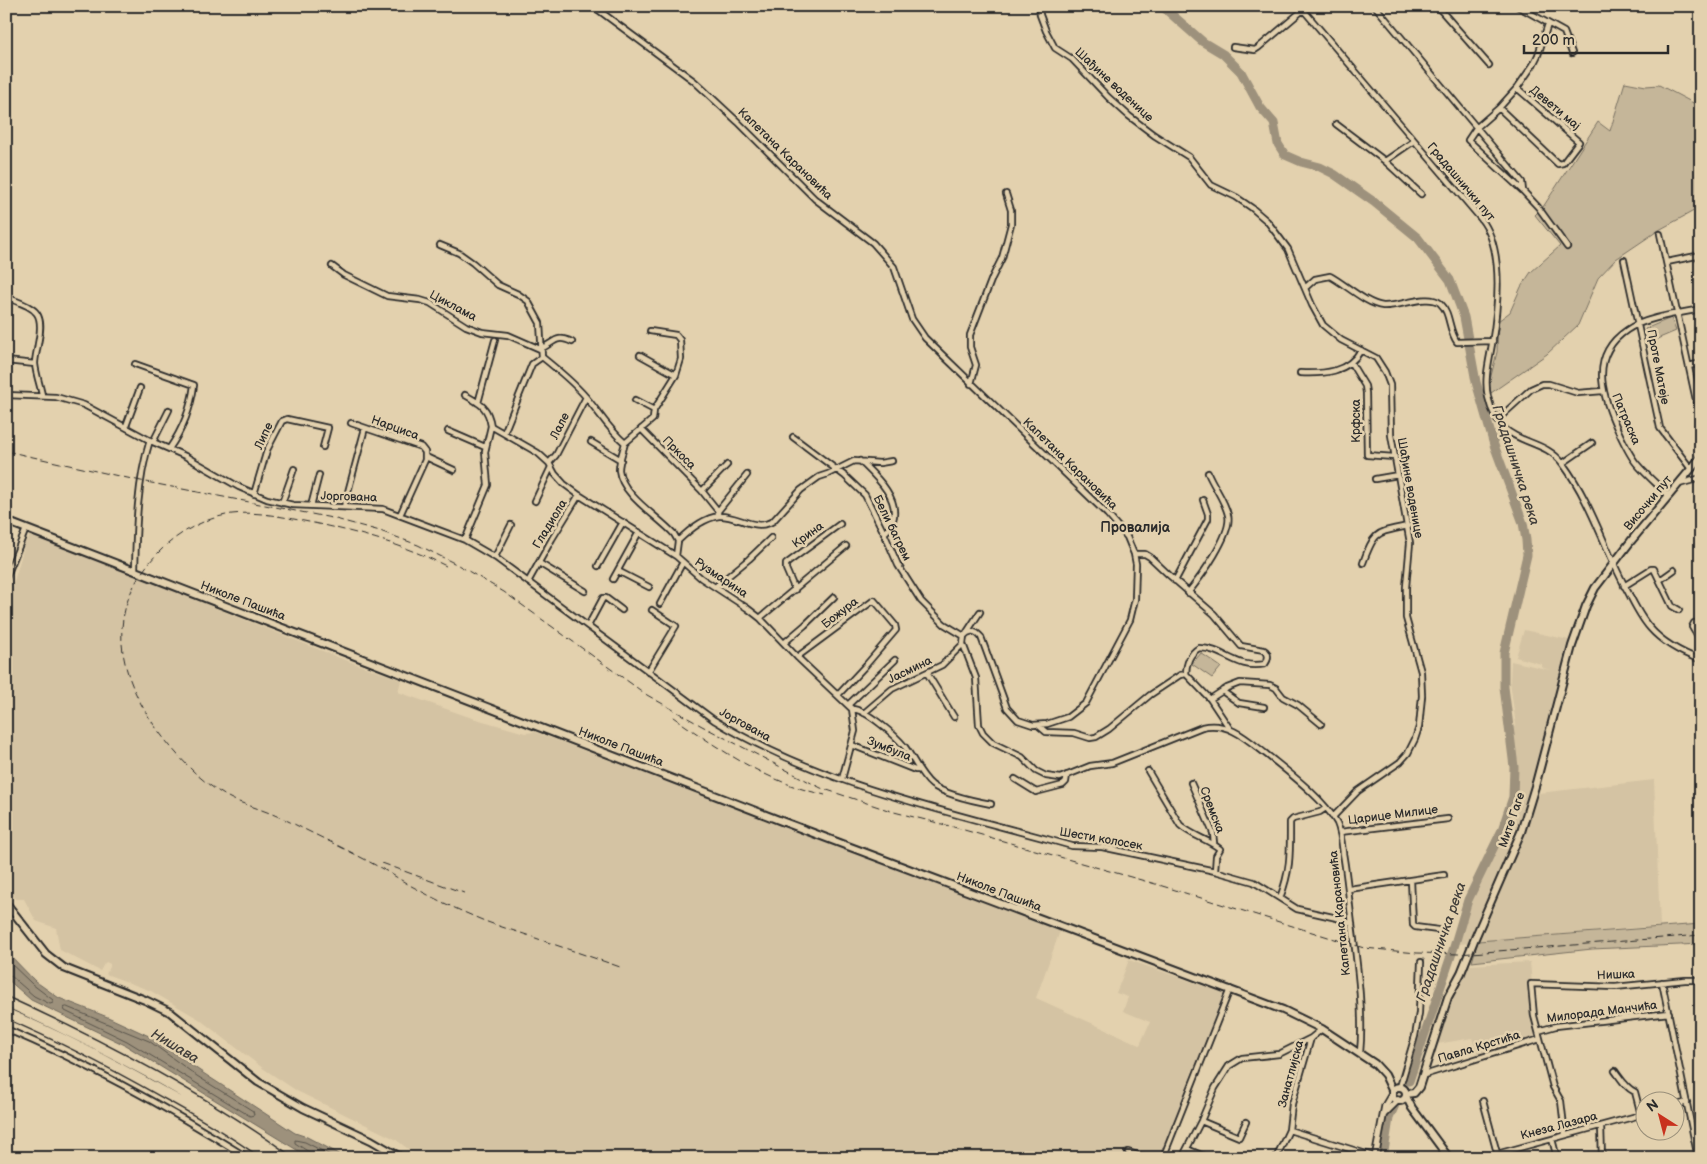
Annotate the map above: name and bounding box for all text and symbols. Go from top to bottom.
scale bar [1524,22,1668,54]
text: 200 m [1532,31,1575,50]
street label: Шађине воденице [1072,45,1157,126]
street label: Девети мај [1527,83,1584,134]
street label: Капетана Карановића [735,105,835,203]
street label: Градашнички пут [1424,140,1499,225]
street label: Циклама [427,287,479,325]
street label: Проте Матеје [1643,328,1673,406]
street label: Патраска [1608,391,1644,447]
street label: Крфска [1349,399,1364,443]
water label: Градашничка река [1489,403,1543,527]
street label: Лале [546,410,573,443]
street label: Нарциса [369,412,421,444]
street label: Капетана Карановића [1020,415,1120,513]
street label: Липе [251,420,277,453]
street label: Пркоса [659,433,699,473]
street label: Шађине воденице [1394,436,1426,540]
street label: Височки пут [1621,472,1676,534]
street label: Јоргована [320,489,378,505]
street label: Бели багрем [870,493,914,563]
street label: Гладиола [530,497,570,551]
street label: Крина [789,519,827,551]
district label: Провалија [1100,519,1171,536]
street label: Рузмарина [691,555,751,601]
street label: Николе Пашића [198,578,288,624]
street label: Божура [819,594,861,632]
street label: Јасмина [886,653,934,687]
street label: Јоргована [717,705,773,745]
street label: Николе Пашића [576,724,666,770]
street label: Зумбула [865,733,913,765]
street label: Сремска [1196,785,1228,835]
street label: Мите Гаге [1496,790,1529,850]
street label: Царице Милице [1347,802,1439,828]
street label: Шести колосек [1058,824,1144,854]
street label: Капетана Карановића [1326,850,1354,976]
street label: Николе Пашића [954,869,1044,915]
water label: Градашничка река [1413,880,1469,1004]
street label: Нишка [1597,967,1635,983]
street label: Милорада Манчића [1546,998,1658,1026]
water label: Нишава [148,1025,202,1067]
street label: Павла Крстића [1436,1027,1522,1067]
street label: Занатлијска [1275,1039,1307,1109]
north arrow [1634,1092,1684,1142]
text: N [1643,1096,1662,1116]
street label: Кнеза Лазара [1519,1109,1599,1143]

